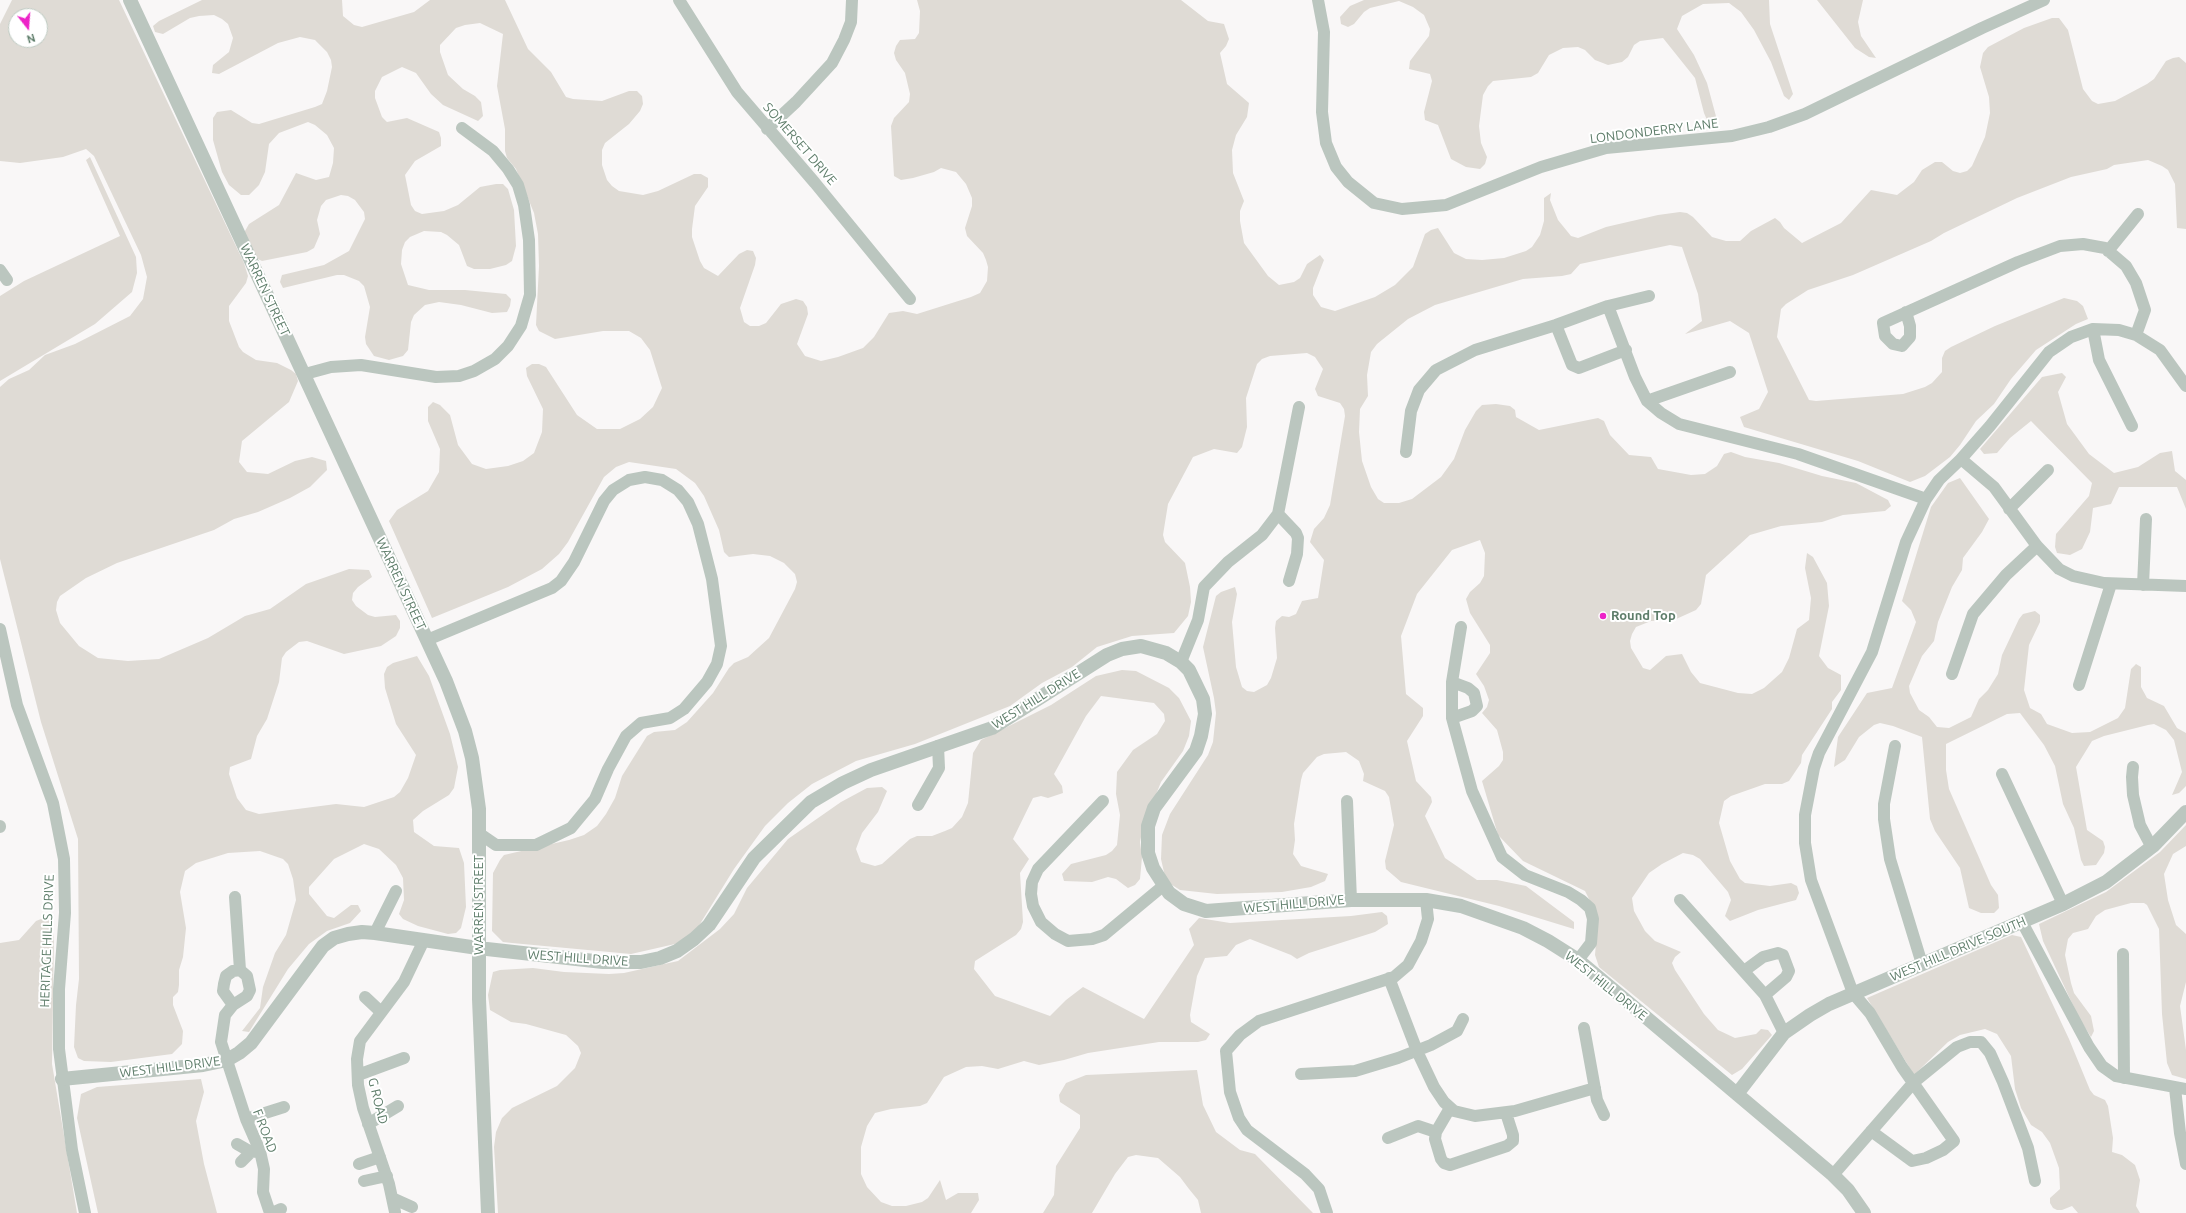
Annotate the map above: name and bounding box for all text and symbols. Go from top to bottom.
north arrow [8,8,48,48]
text: N [26,32,37,45]
street label: SOMERSET DRIVE [760,100,840,188]
street label: LONDONDERRY LANE [1589,115,1719,147]
street label: WARREN STREET [237,241,293,339]
street label: WARREN STREET [373,535,429,633]
place label: Round Top [1611,608,1676,624]
marker: Round Top [1598,611,1608,621]
street label: WEST HILL DRIVE [989,666,1083,732]
street label: WARREN STREET [471,855,487,955]
street label: HERITAGE HILLS DRIVE [37,874,57,1008]
street label: WEST HILL DRIVE [1243,892,1345,916]
street label: WEST HILL DRIVE SOUTH [1888,913,2028,985]
street label: WEST HILL DRIVE [527,947,629,969]
street label: WEST HILL DRIVE [1562,948,1650,1024]
street label: WEST HILL DRIVE [119,1053,221,1081]
street label: G ROAD [365,1076,391,1126]
street label: F ROAD [250,1107,280,1155]

